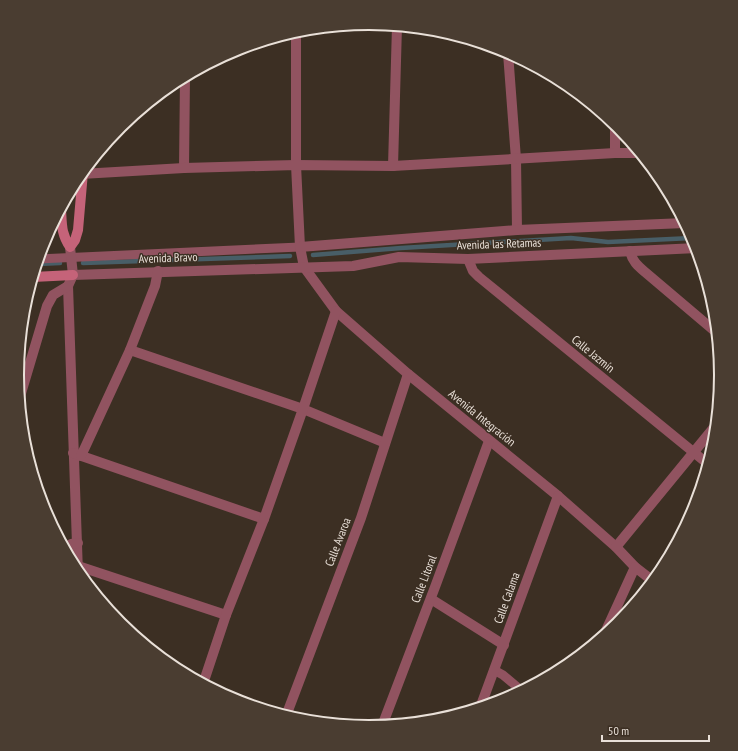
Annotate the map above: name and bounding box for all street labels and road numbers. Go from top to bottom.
street label: Avenida las Retamas [456,235,541,252]
street label: Avenida Bravo [138,249,198,266]
street label: Calle Jazmín [569,332,618,375]
street label: Avenida Integración [446,386,519,449]
street label: Calle Avaroa [321,515,354,568]
street label: Calle Litoral [408,553,440,605]
street label: Calle Calama [490,570,523,626]

